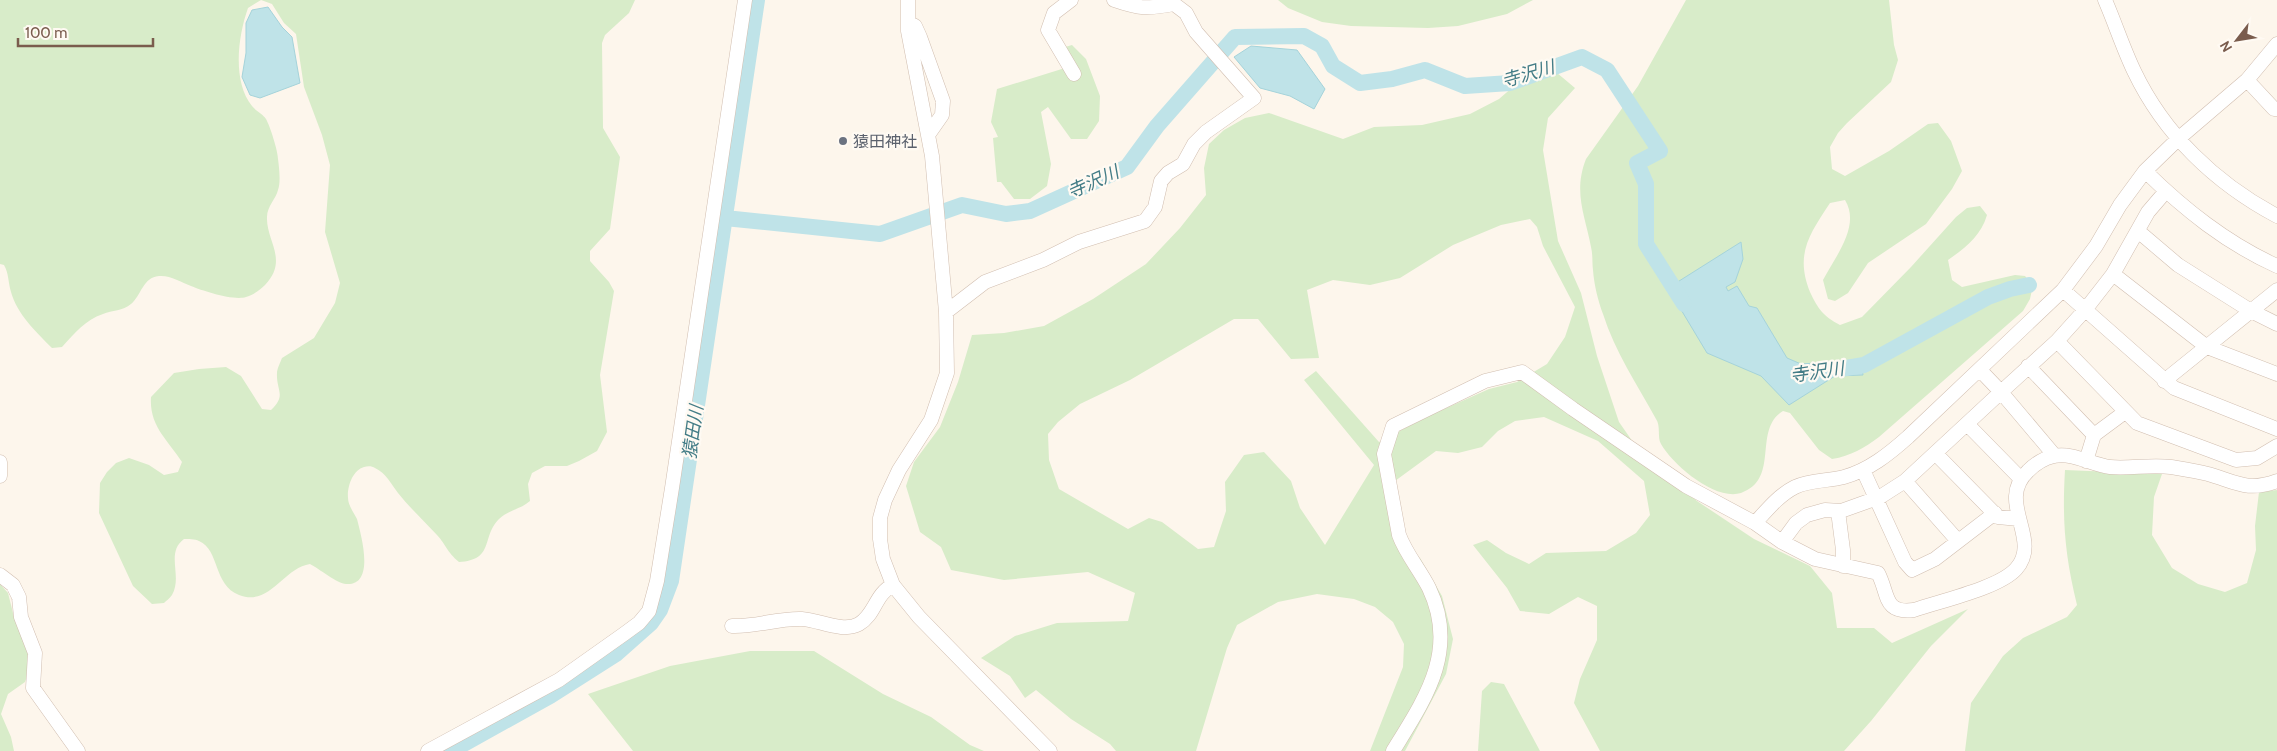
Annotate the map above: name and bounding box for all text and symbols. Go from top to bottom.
scale bar [18,15,152,47]
north arrow [2212,15,2262,65]
text: 100 m [25,24,67,42]
text: N [2216,38,2236,56]
water label: 寺沢川 [1499,55,1559,92]
place label: 猿田神社 [853,132,917,151]
marker: 猿田神社 [837,135,849,147]
water label: 寺沢川 [1064,160,1124,203]
water label: 寺沢川 [1789,357,1847,387]
water label: 猿田川 [678,402,708,460]

